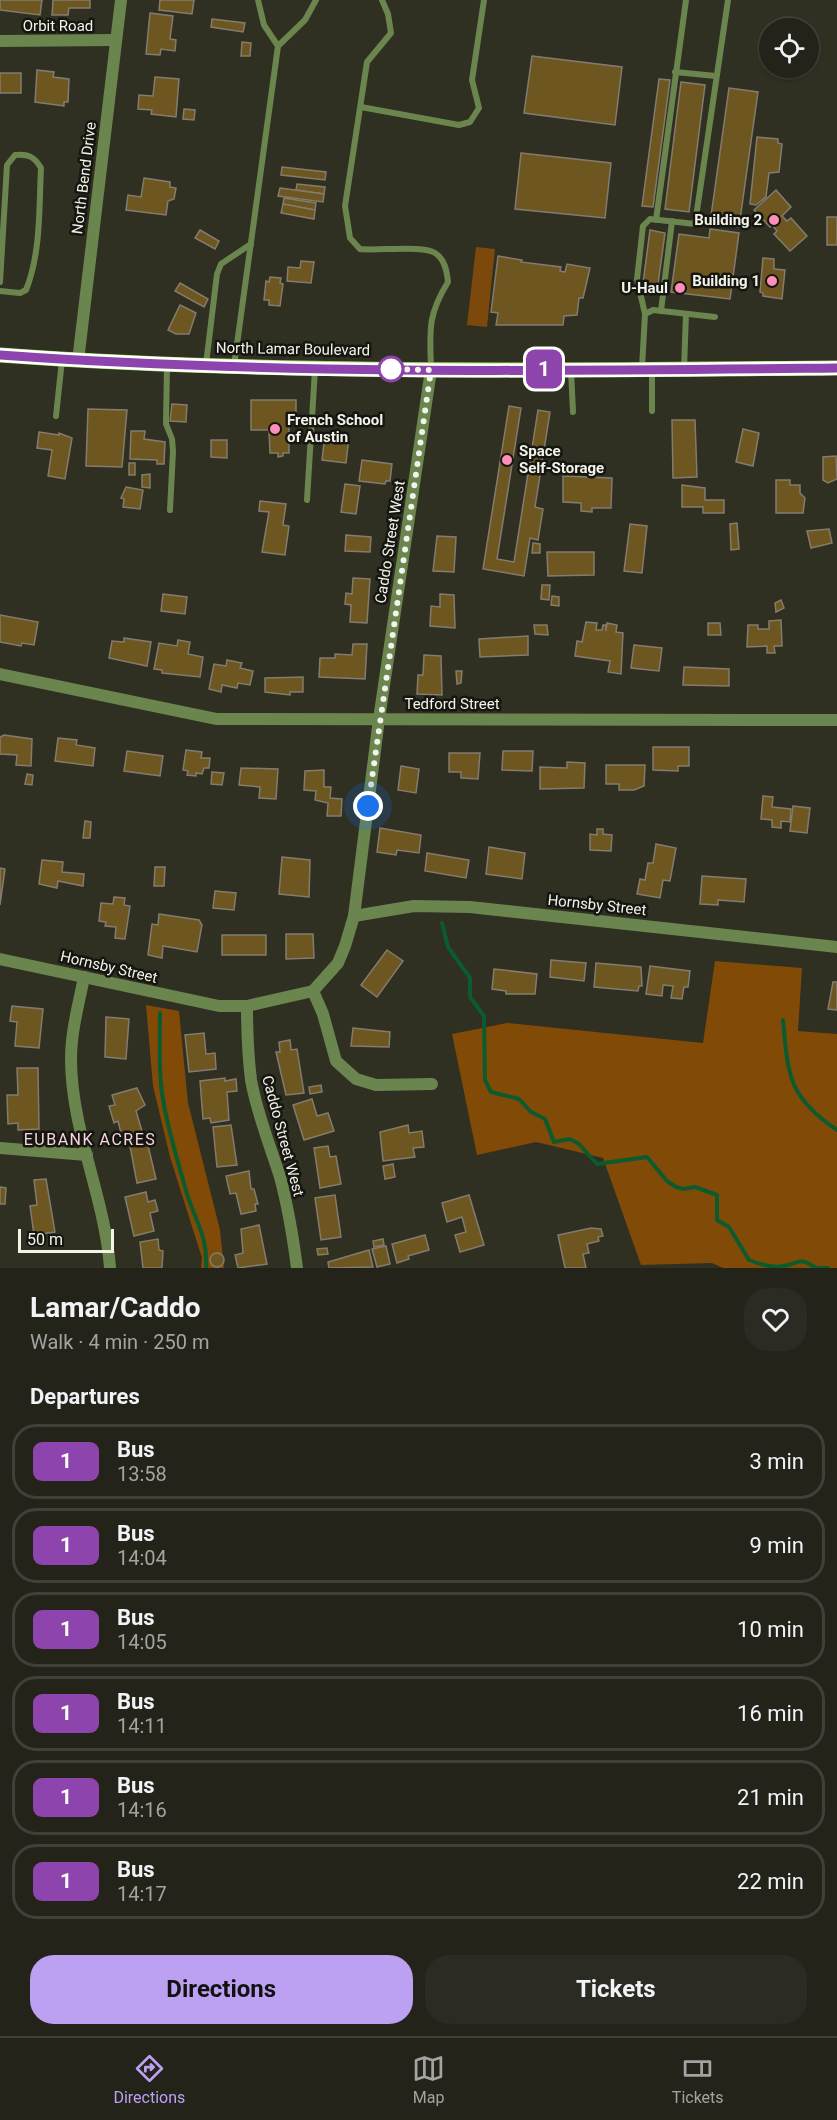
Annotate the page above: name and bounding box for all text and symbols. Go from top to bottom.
street label: Orbit Road [23,17,93,35]
map controls [759,18,819,78]
button: locate [759,18,819,78]
street label: North Bend Drive [68,121,100,235]
place label: Building 2 [694,211,762,229]
marker: Building 2 [767,213,781,227]
place label: Building 1 [692,272,760,290]
marker: Building 1 [765,274,779,288]
place label: U-Haul [621,279,668,297]
marker: U-Haul [673,281,687,295]
street label: North Lamar Boulevard [216,339,370,359]
line badge: 1 [524,350,564,388]
unlabelled marker [378,356,404,382]
text: 1 [538,357,550,381]
place label: French School of Austin [287,411,383,446]
marker: French School of Austin [268,422,282,436]
place label: Space Self-Storage [519,442,604,477]
marker: Space Self-Storage [500,453,514,467]
street label: Caddo Street West [371,479,409,605]
street label: Tedford Street [404,695,500,713]
your location [353,791,383,821]
street label: Hornsby Street [547,891,647,919]
street label: Hornsby Street [59,947,159,987]
street label: Caddo Street West [258,1074,308,1198]
district label: EUBANK ACRES [24,1130,156,1149]
scale bar [18,1226,114,1254]
text: 50 m [27,1230,63,1249]
button: heart [744,1288,807,1351]
text: Lamar/Caddo [30,1291,201,1324]
text: Walk · 4 min · 250 m [30,1330,209,1354]
text: Departures [30,1384,140,1409]
text: Bus [117,1437,155,1462]
text: 1 [60,1449,72,1473]
text: 3 min [749,1449,804,1474]
text: 13:58 [117,1462,167,1486]
text: Bus [117,1521,155,1546]
text: 1 [60,1533,72,1557]
text: 9 min [749,1533,804,1558]
text: 14:04 [117,1546,167,1570]
text: Bus [117,1605,155,1630]
text: 1 [60,1617,72,1641]
text: 10 min [737,1617,804,1642]
text: 14:05 [117,1630,167,1654]
text: Bus [117,1689,155,1714]
text: 1 [60,1701,72,1725]
text: 16 min [737,1701,804,1726]
text: 14:11 [117,1714,167,1738]
text: Bus [117,1773,155,1798]
text: 1 [60,1785,72,1809]
text: 21 min [737,1785,804,1810]
text: 14:16 [117,1798,167,1822]
text: Bus [117,1857,155,1882]
text: 1 [60,1869,72,1893]
text: 22 min [737,1869,804,1894]
text: 14:17 [117,1882,167,1906]
button: Directions [30,1955,413,2024]
button: Tickets [425,1955,807,2024]
tab: Directions [113,2052,185,2107]
tab: Map [412,2052,445,2107]
tab: Tickets [672,2052,724,2107]

